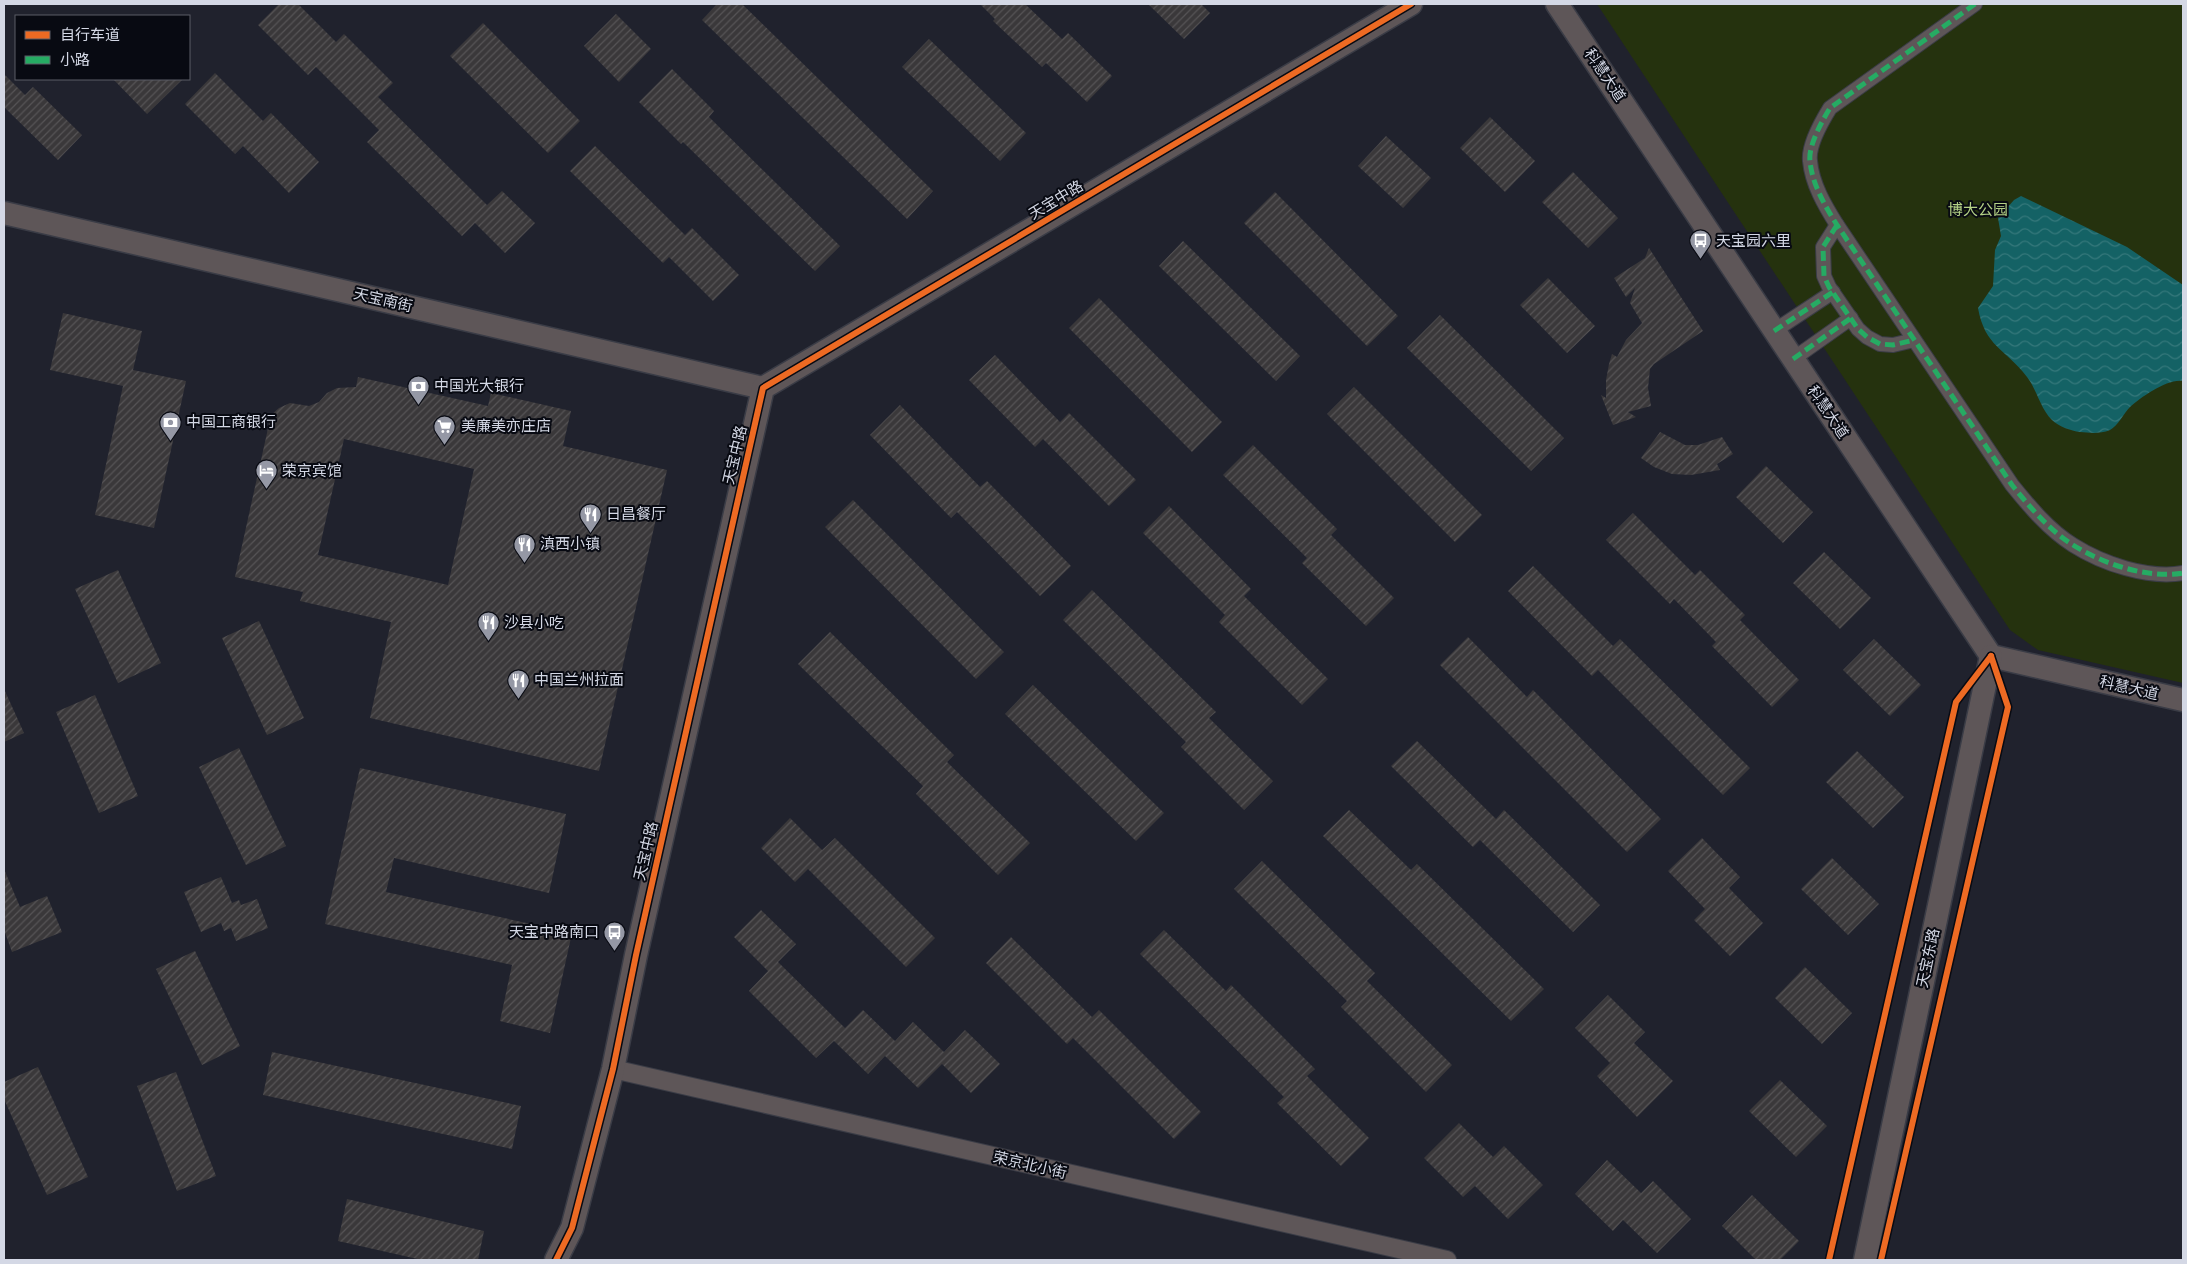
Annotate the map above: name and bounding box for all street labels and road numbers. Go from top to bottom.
street label: 科慧大道 [1582,45,1630,104]
street label: 天宝中路 [1025,176,1086,222]
street label: 天宝南街 [352,284,414,315]
street label: 科慧大道 [1805,382,1853,441]
street label: 天宝中路 [719,424,750,486]
street label: 科慧大道 [2098,672,2160,703]
street label: 天宝中路 [630,820,661,882]
street label: 天宝东路 [1912,927,1942,989]
street label: 荣京北小街 [992,1147,1069,1181]

